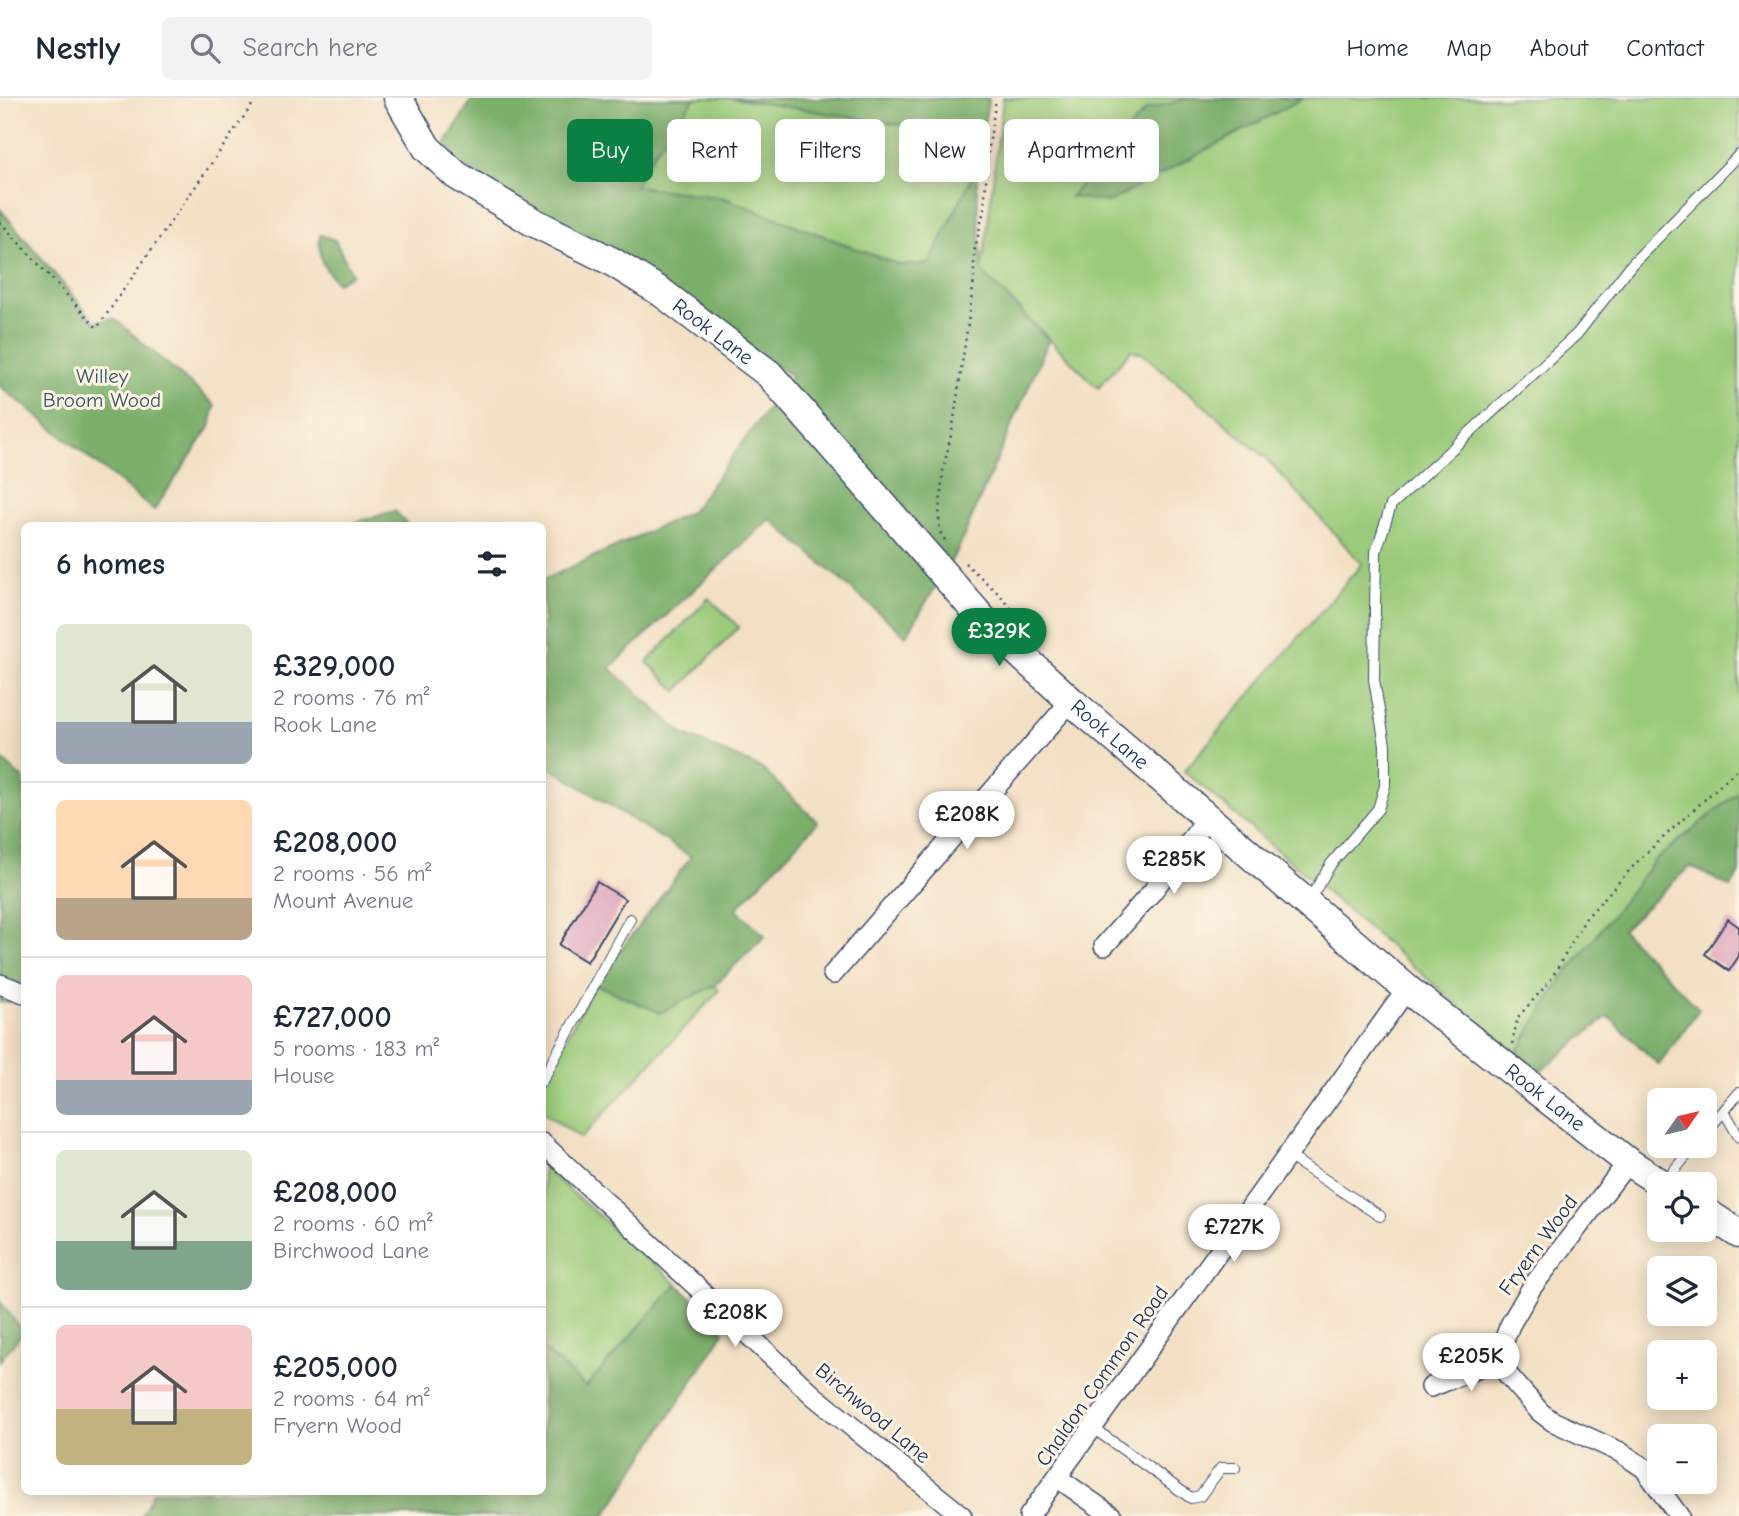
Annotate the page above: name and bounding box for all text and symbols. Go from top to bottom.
search box [162,17,652,80]
text: Nestly [35,29,120,67]
icon: search [186,29,224,67]
text: Search here [242,33,378,63]
text: Home [1347,34,1408,62]
text: Map [1446,34,1492,62]
text: About [1530,34,1588,62]
text: Contact [1626,34,1704,62]
chip: Buy [567,119,653,182]
chip: Rent [667,119,761,182]
chip: Filters [775,119,885,182]
chip: New [899,119,990,182]
chip: Apartment [1004,119,1159,182]
street label: Rook Lane [668,293,758,370]
park label: Willey Broom Wood [43,364,161,412]
icon: filters [473,545,511,583]
text: 6 homes [56,547,165,582]
pin: £329K [950,608,1048,668]
text: £329K [968,617,1030,644]
text: £329,000 [273,649,395,684]
icon: home [112,652,196,736]
text: 2 rooms · 76 m² [273,684,429,711]
street label: Rook Lane [1066,694,1154,774]
text: Rook Lane [273,711,377,738]
pin: £208K [918,792,1016,851]
text: £208K [935,800,999,827]
text: £208,000 [273,825,397,860]
icon: home [112,828,196,912]
pin: £285K [1125,836,1223,896]
text: £285K [1142,845,1206,872]
text: 2 rooms · 56 m² [273,860,431,887]
text: Mount Avenue [273,887,413,914]
text: £727,000 [273,1000,392,1035]
icon: home [112,1003,196,1087]
text: 5 rooms · 183 m² [273,1035,439,1062]
street label: Rook Lane [1500,1059,1590,1136]
text: House [273,1062,335,1089]
north arrow [1647,1088,1717,1158]
map controls [1647,1088,1717,1494]
button: locate [1647,1172,1717,1242]
text: £208,000 [273,1175,397,1210]
icon: home [112,1178,196,1262]
street label: Fryern Wood [1494,1190,1582,1300]
pin: £727K [1185,1204,1283,1264]
text: 2 rooms · 60 m² [273,1210,433,1237]
text: £727K [1204,1213,1264,1240]
text: Birchwood Lane [273,1237,429,1264]
button: layers [1647,1256,1717,1326]
street label: Chaldon Common Road [1031,1281,1173,1471]
pin: £208K [686,1290,784,1349]
text: £208K [703,1298,767,1325]
pin: £205K [1422,1334,1520,1393]
button: + [1647,1340,1717,1410]
text: £205K [1439,1342,1503,1369]
text: £205,000 [273,1350,398,1385]
icon: home [112,1353,196,1437]
street label: Birchwood Lane [811,1358,935,1468]
text: 2 rooms · 64 m² [273,1385,430,1412]
text: Fryern Wood [273,1412,402,1439]
button: − [1647,1424,1717,1494]

